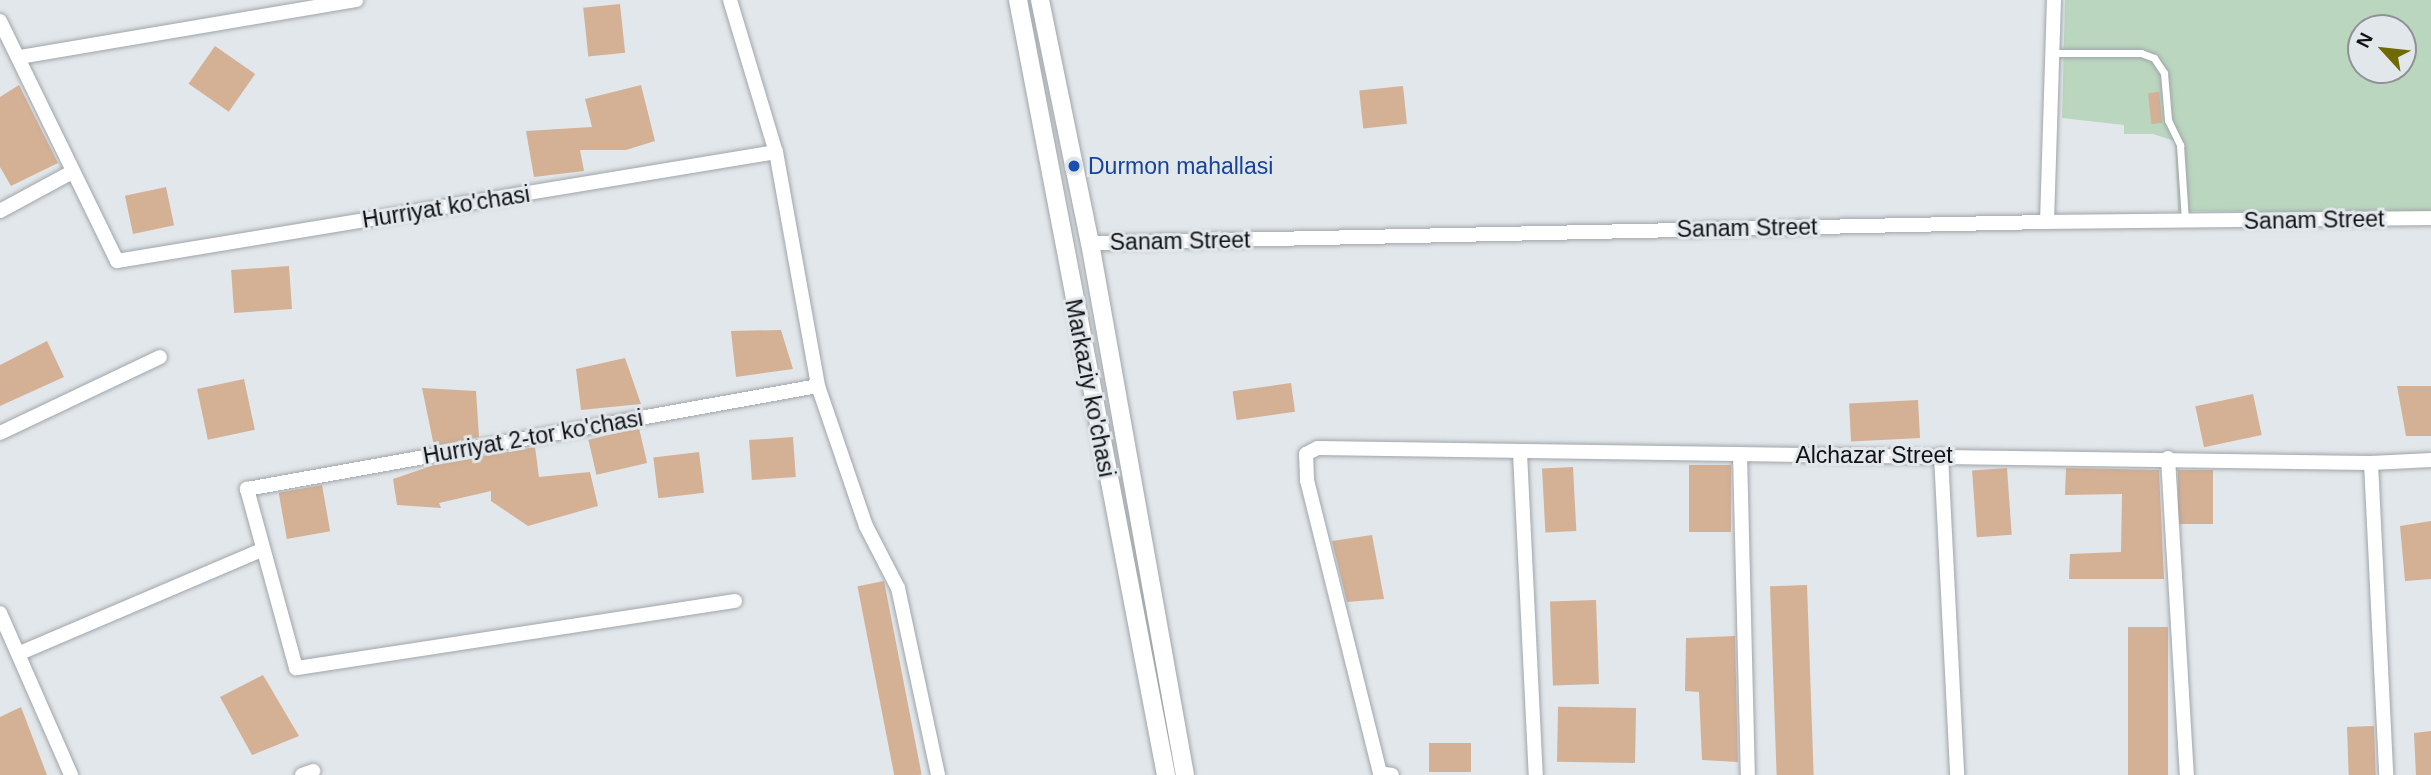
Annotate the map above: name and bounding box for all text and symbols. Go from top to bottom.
north arrow [2347,14,2417,84]
text: N [2352,29,2377,51]
place label: Durmon mahallasi [1088,152,1273,180]
marker: Durmon mahallasi [1066,158,1082,174]
street label: Hurriyat ko'chasi [360,180,532,234]
street label: Sanam Street [2243,205,2385,235]
street label: Sanam Street [1676,213,1818,243]
street label: Sanam Street [1109,226,1251,256]
street label: Markaziy ko'chasi [1059,297,1121,479]
street label: Hurriyat 2-tor ko'chasi [421,404,645,470]
street label: Alchazar Street [1795,441,1953,469]

